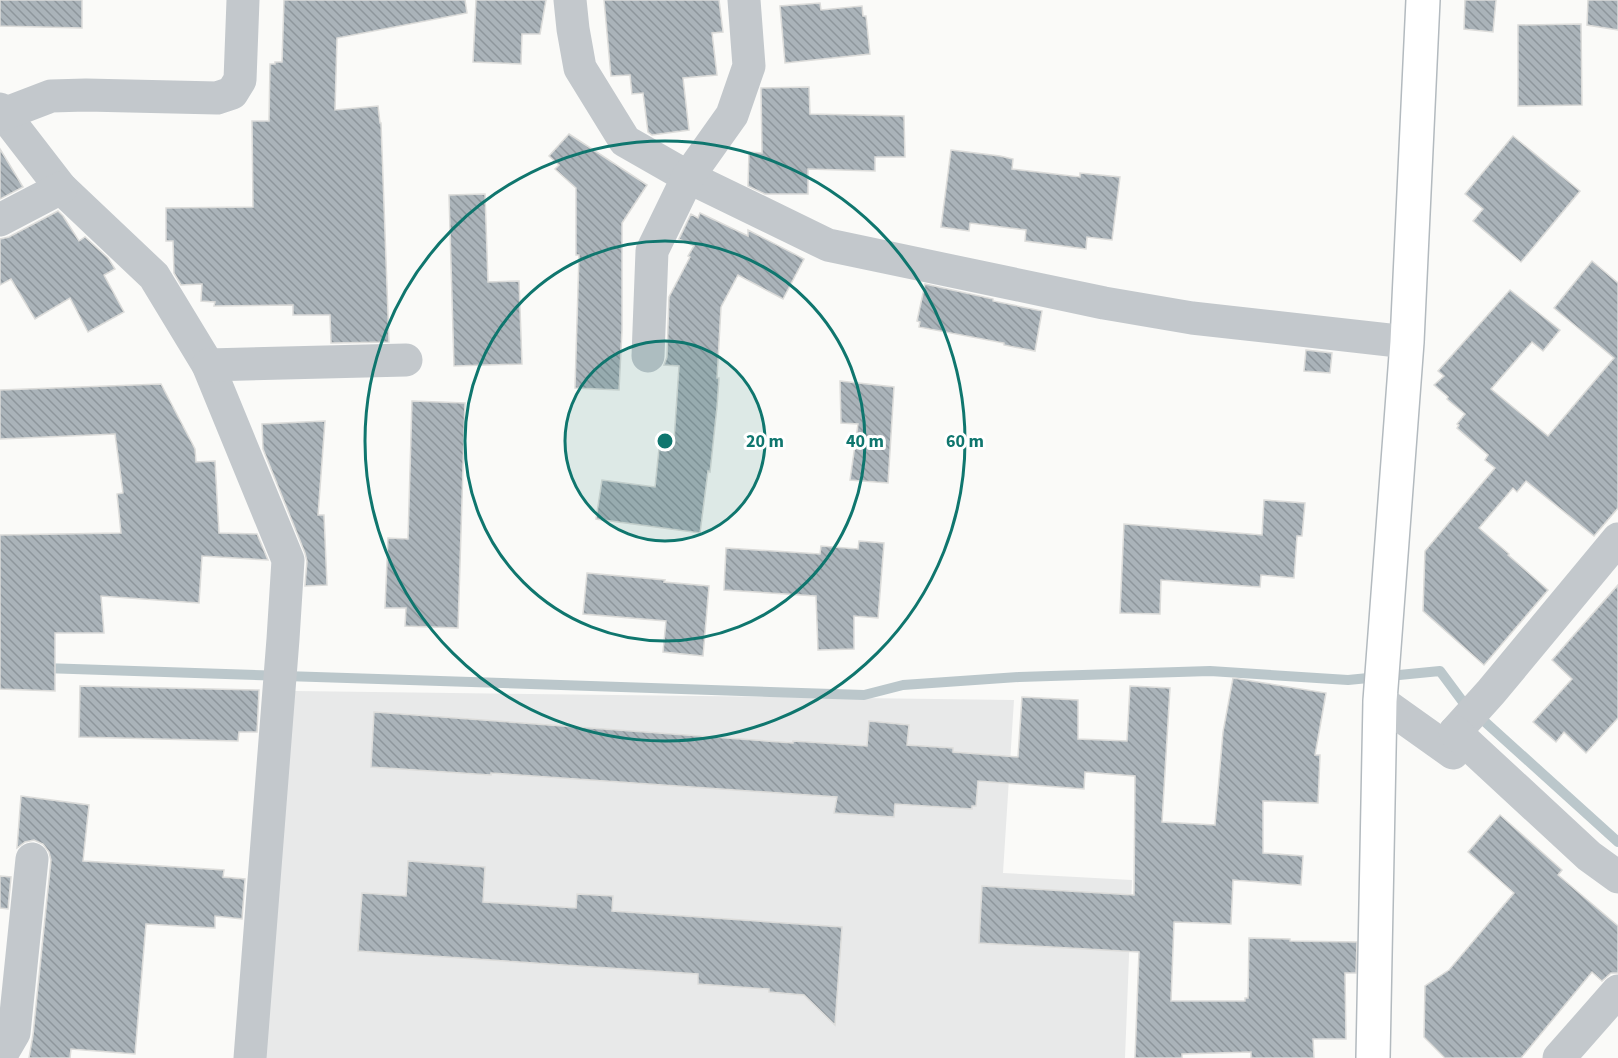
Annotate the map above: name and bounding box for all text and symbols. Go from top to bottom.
text: 20 m [746,429,784,454]
text: 40 m [846,429,884,454]
text: 60 m [946,429,984,454]
centre of rings [655,431,675,451]

